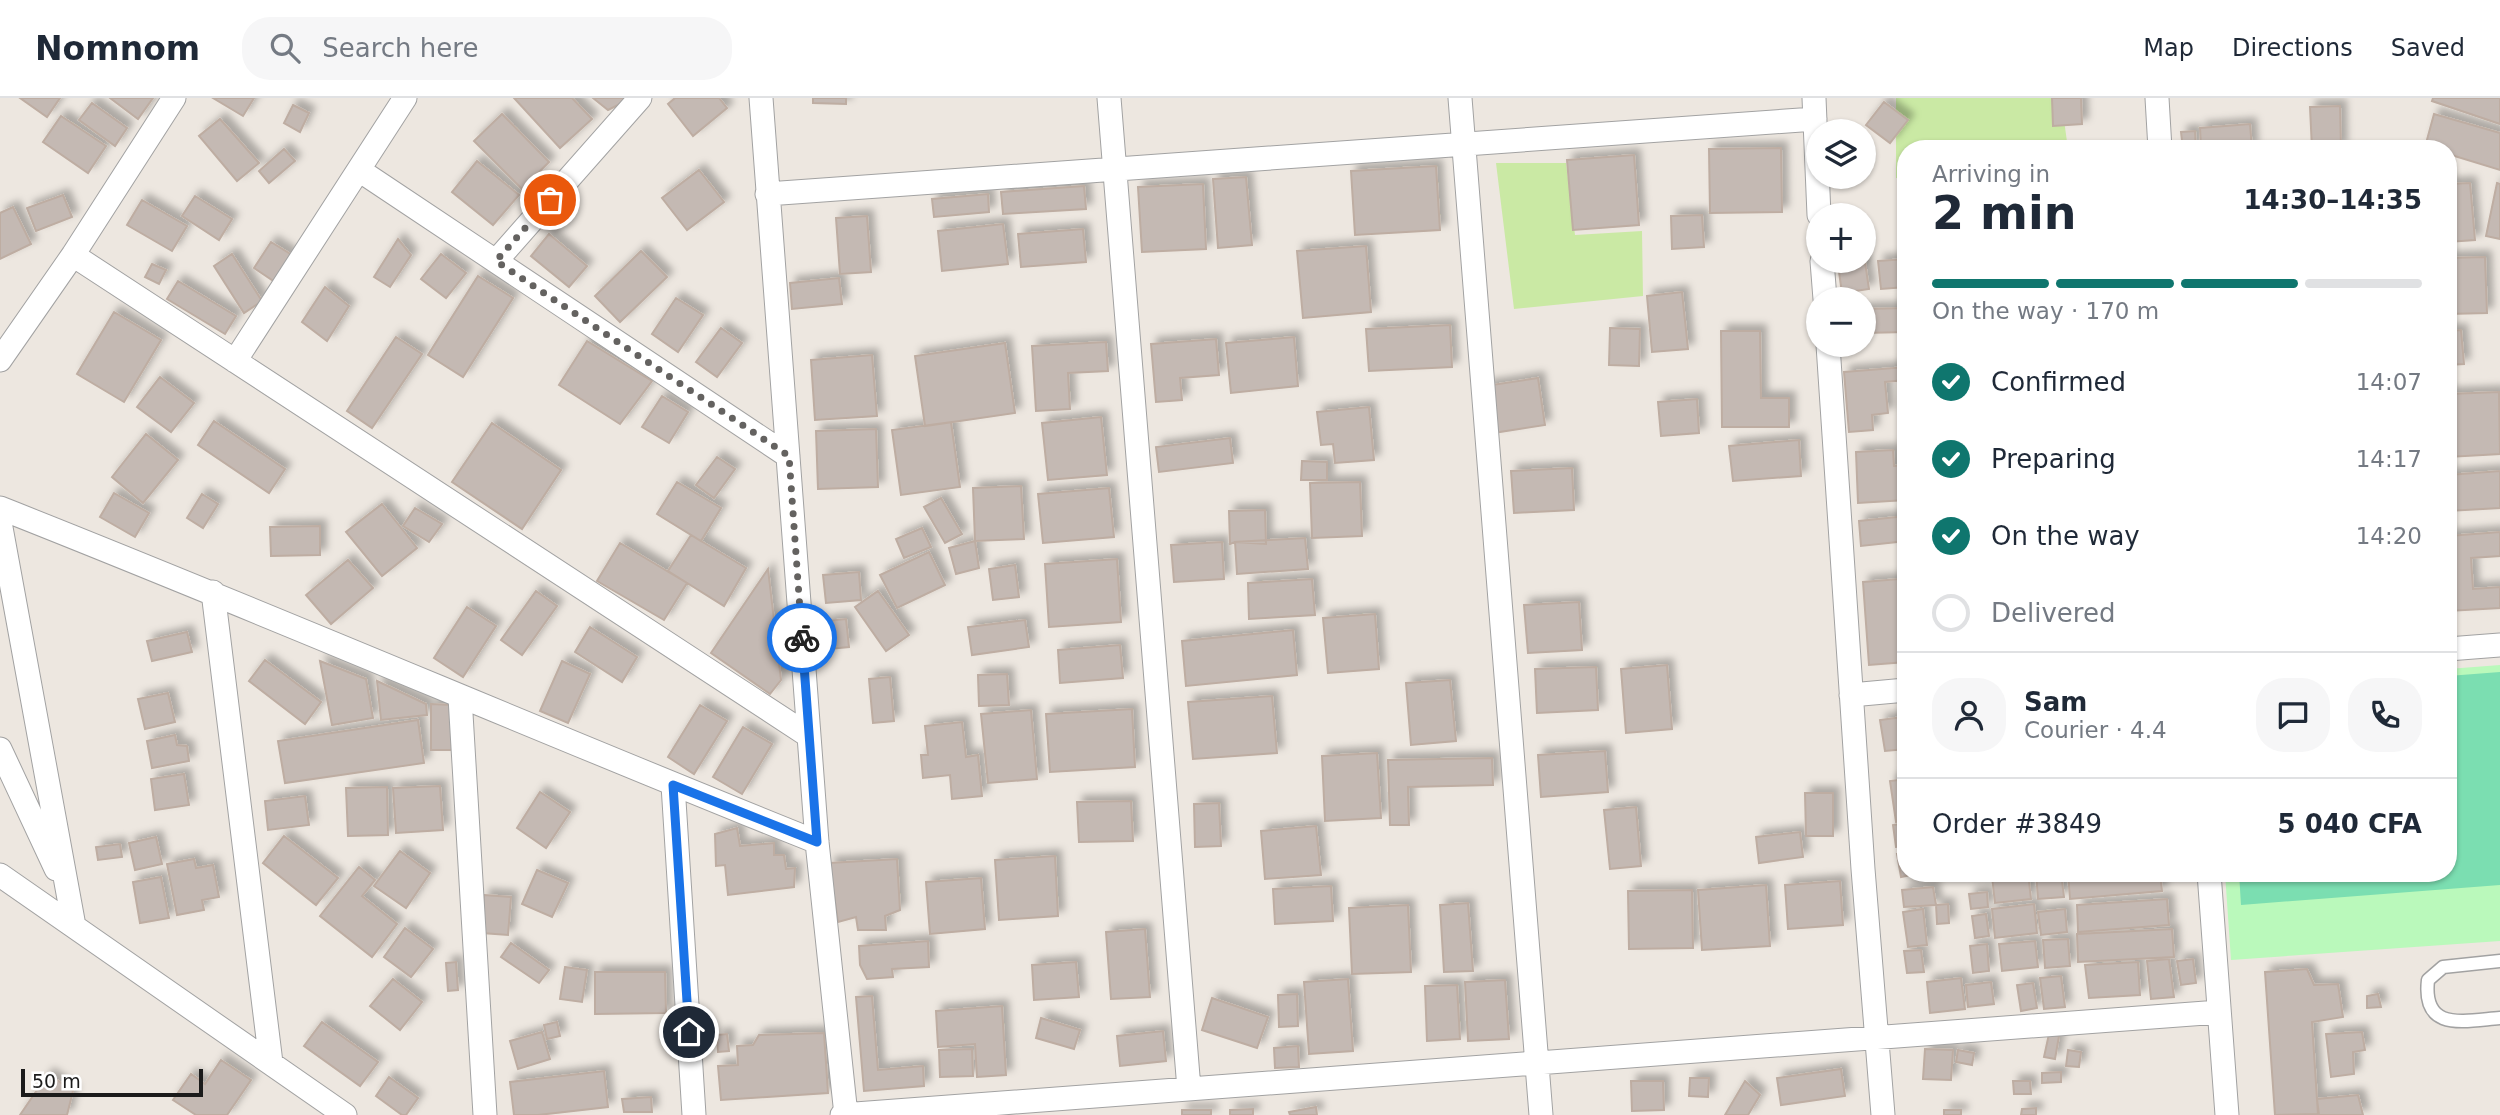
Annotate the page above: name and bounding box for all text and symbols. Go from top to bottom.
search box [242,17,732,80]
text: Nomnom [35,29,200,68]
icon: search [266,29,304,67]
text: Search here [322,33,478,63]
text: Map [2143,34,2194,62]
text: Directions [2232,34,2353,62]
text: Saved [2391,34,2465,62]
map controls [1806,119,1876,357]
button: layers [1806,119,1876,189]
text: Arriving in [1932,161,2050,187]
pin [520,170,580,230]
icon: bag [531,181,569,219]
text: 14:30–14:35 [2243,185,2422,215]
text: 2 min [1932,186,2076,240]
button: + [1806,203,1876,273]
button: − [1806,287,1876,357]
text: On the way · 170 m [1932,298,2159,324]
icon: check [1932,363,1970,401]
text: Confirmed [1991,367,2126,397]
text: 14:07 [2356,369,2422,395]
icon: check [1932,440,1970,478]
text: Preparing [1991,444,2116,474]
text: 14:17 [2356,446,2422,472]
icon: check [1932,517,1970,555]
text: On the way [1991,521,2140,551]
text: 14:20 [2356,523,2422,549]
text: Delivered [1991,598,2115,628]
courier [767,603,837,673]
icon: bike [783,619,821,657]
button: person [1932,678,2006,752]
button: chat [2256,678,2330,752]
button: phone [2348,678,2422,752]
text: Sam [2024,687,2087,717]
text: Courier · 4.4 [2024,717,2167,743]
text: Order #3849 [1932,809,2102,839]
text: 5 040 CFA [2278,809,2422,839]
pin [659,1002,719,1062]
icon: home [670,1013,708,1051]
scale bar [21,1066,203,1098]
text: 50 m [32,1070,81,1092]

